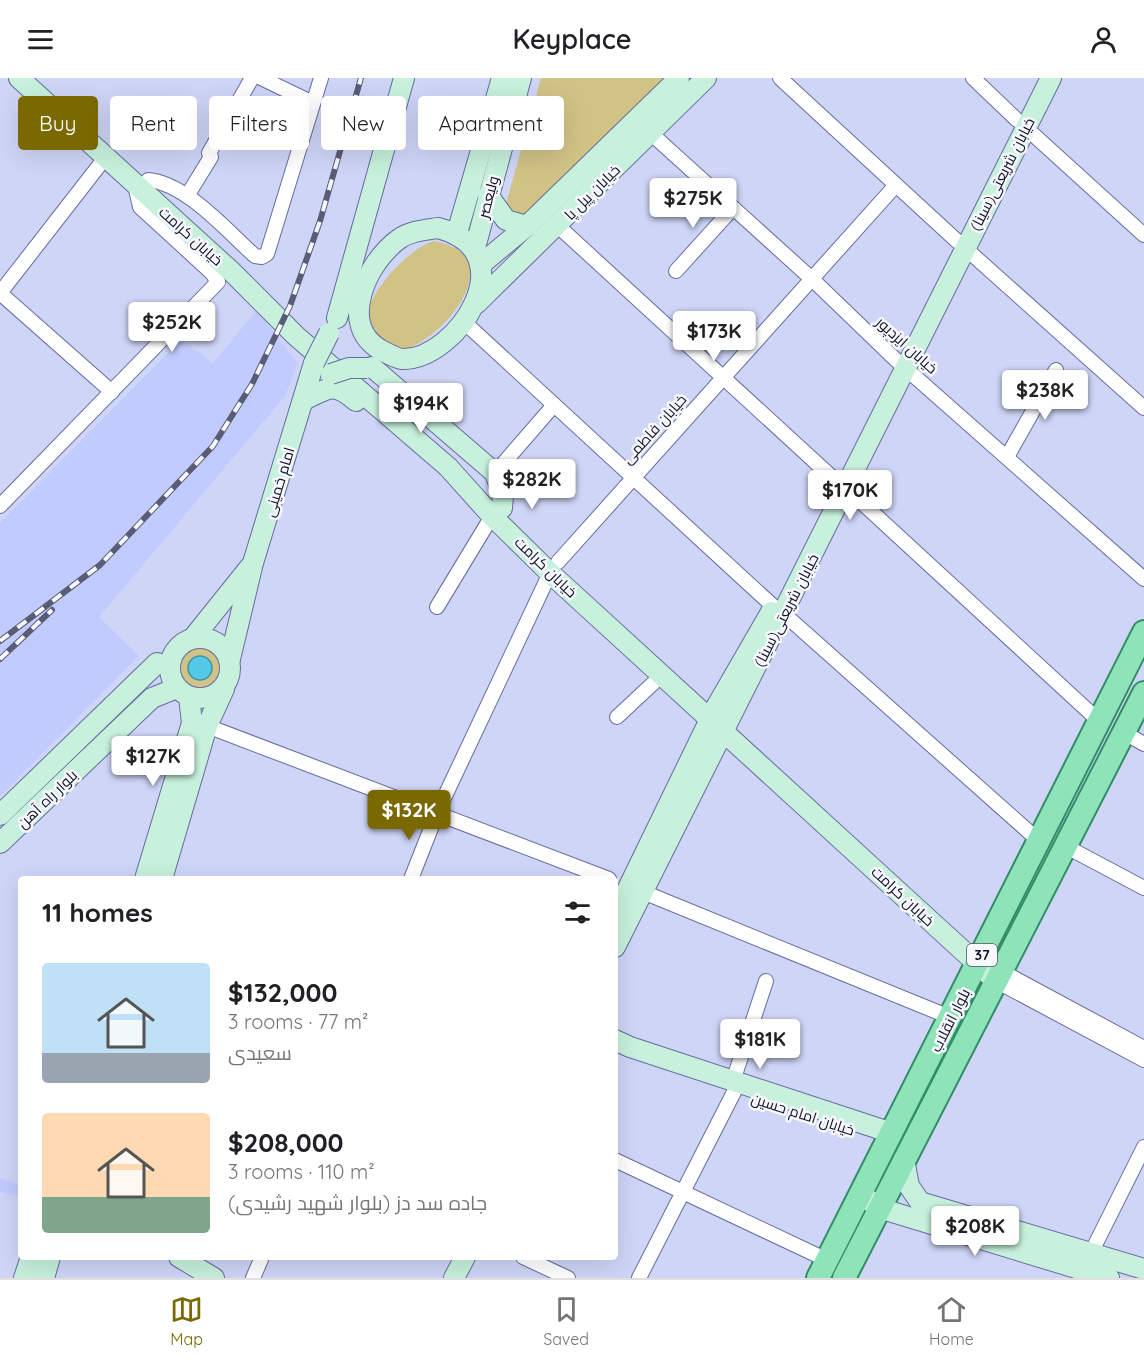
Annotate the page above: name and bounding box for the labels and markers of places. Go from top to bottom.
pin: $275K [651,178,735,229]
pin: $252K [130,302,214,353]
pin: $173K [672,311,756,362]
pin: $238K [1003,370,1087,421]
pin: $194K [379,383,463,434]
pin: $282K [490,459,574,510]
pin: $170K [808,470,892,521]
pin: $127K [111,736,195,787]
pin: $132K [367,790,451,841]
pin: $181K [718,1019,802,1070]
pin: $208K [933,1206,1017,1257]

